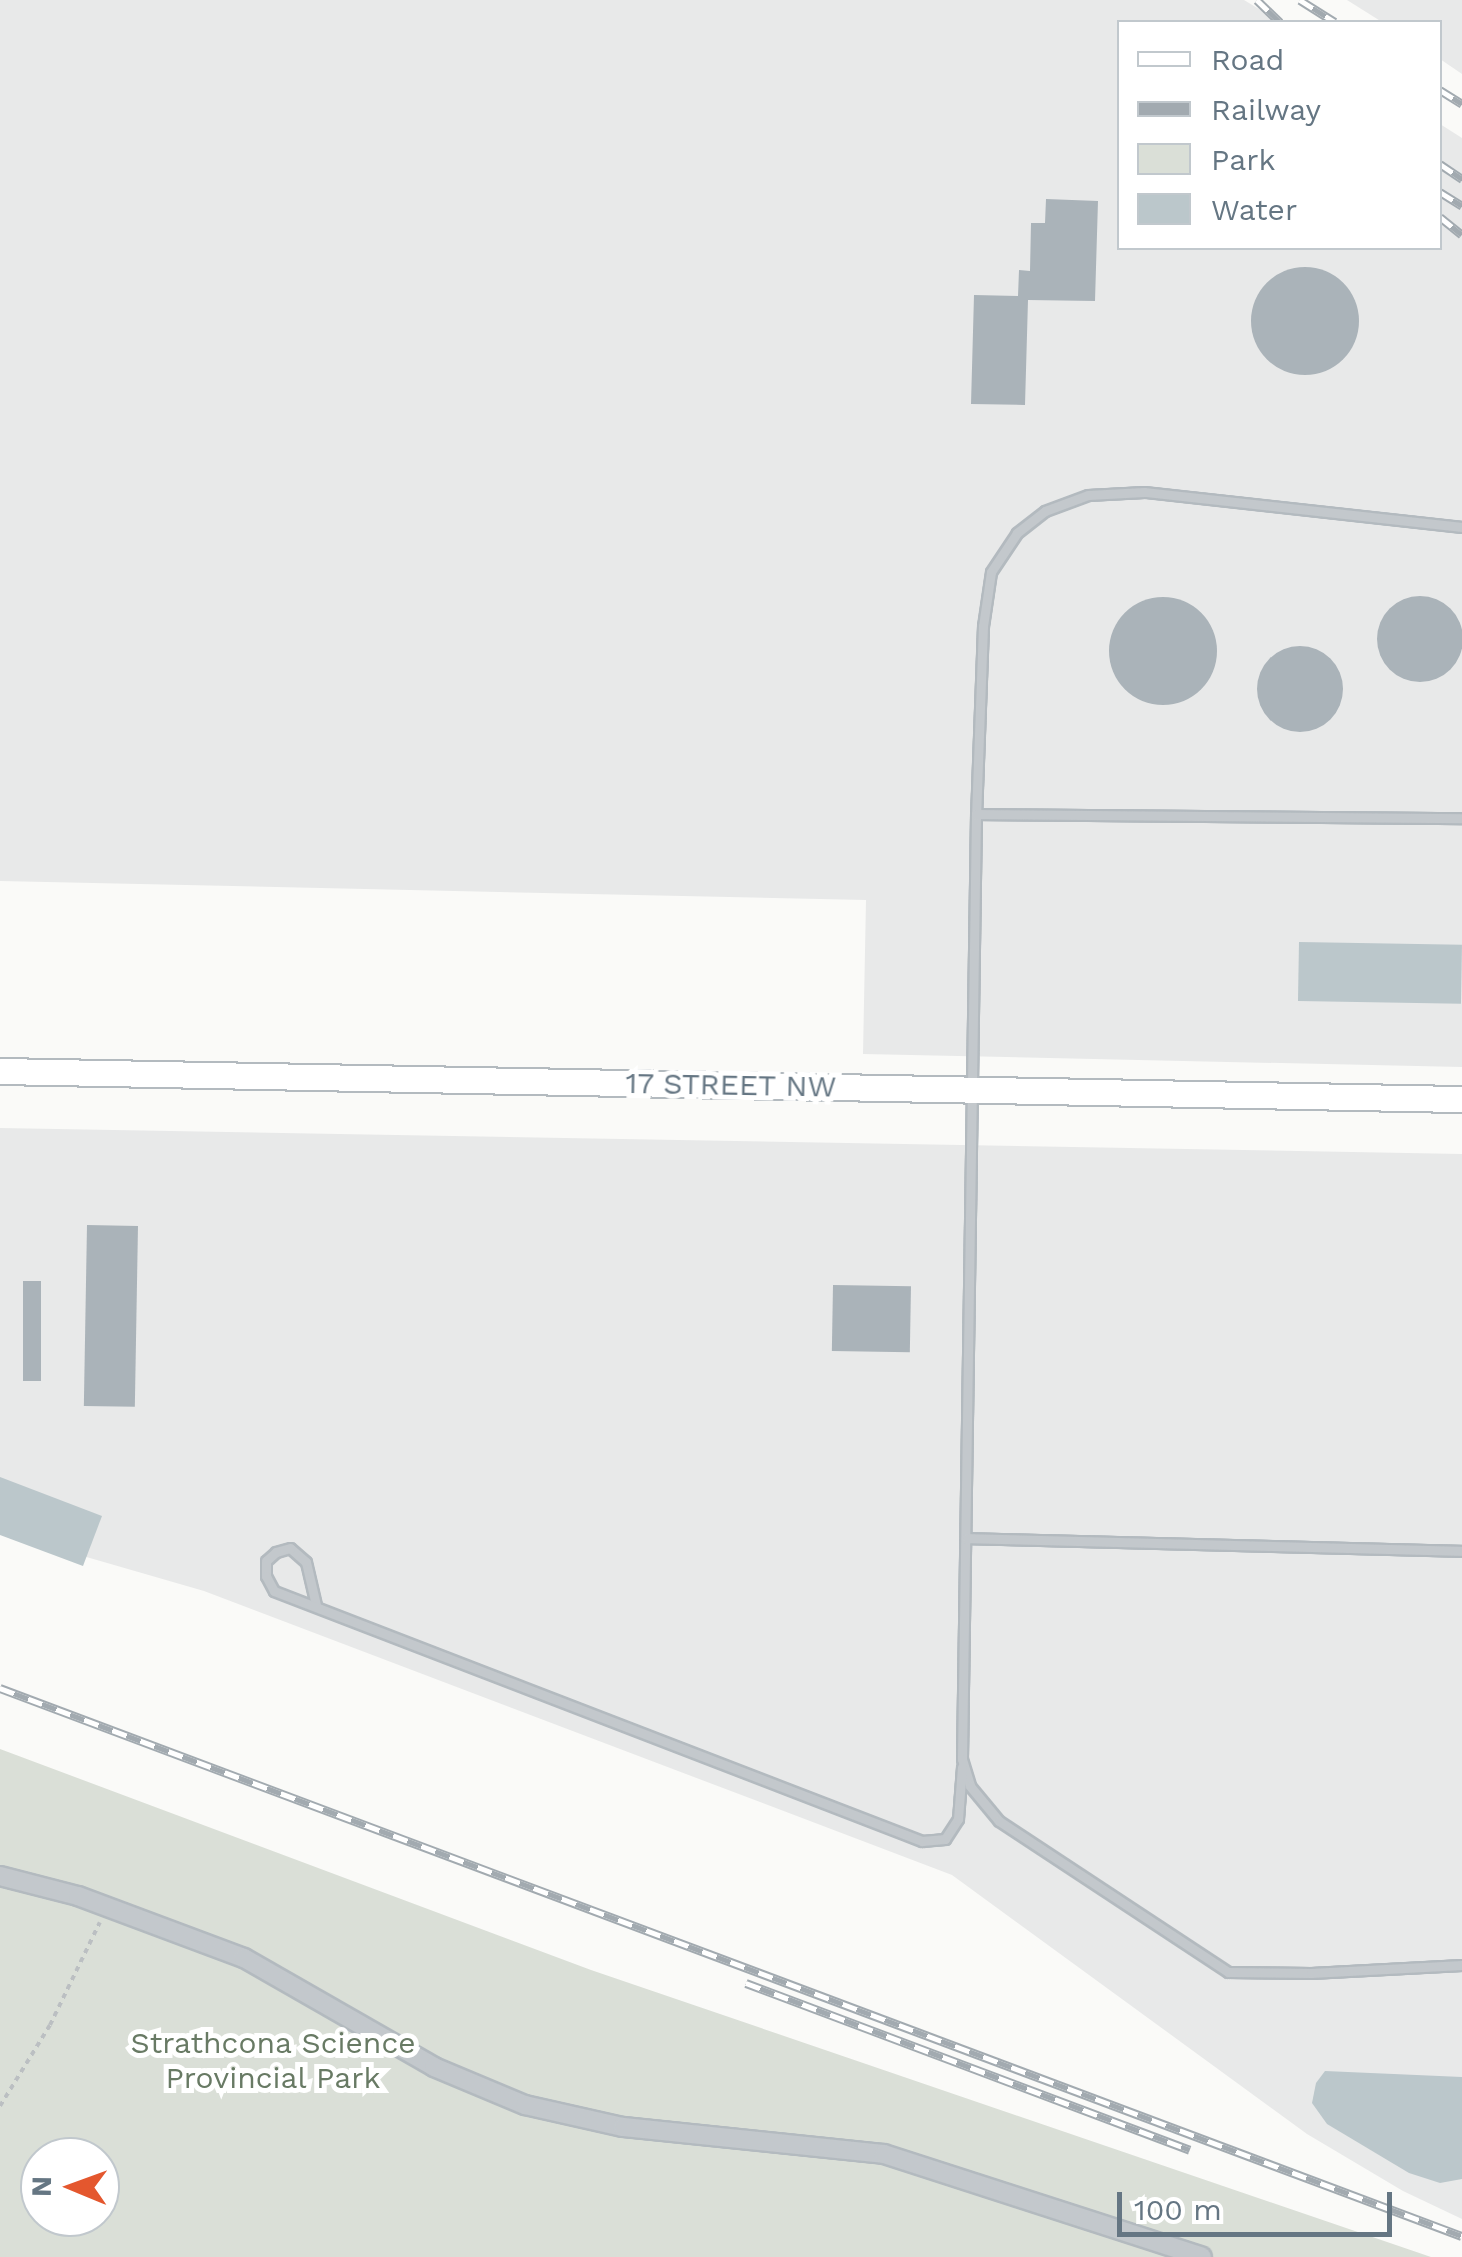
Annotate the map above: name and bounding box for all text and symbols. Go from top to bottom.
legend [1117,20,1442,250]
text: Road [1211,42,1284,77]
text: Railway [1211,92,1321,127]
text: Park [1211,142,1276,177]
text: Water [1211,192,1297,227]
street label: 17 STREET NW [624,1065,838,1105]
park label: Strathcona Science Provincial Park [130,2025,416,2096]
north arrow [20,2137,120,2237]
scale bar [1122,2172,1397,2234]
text: N [25,2176,58,2197]
text: 100 m [1134,2192,1222,2227]

